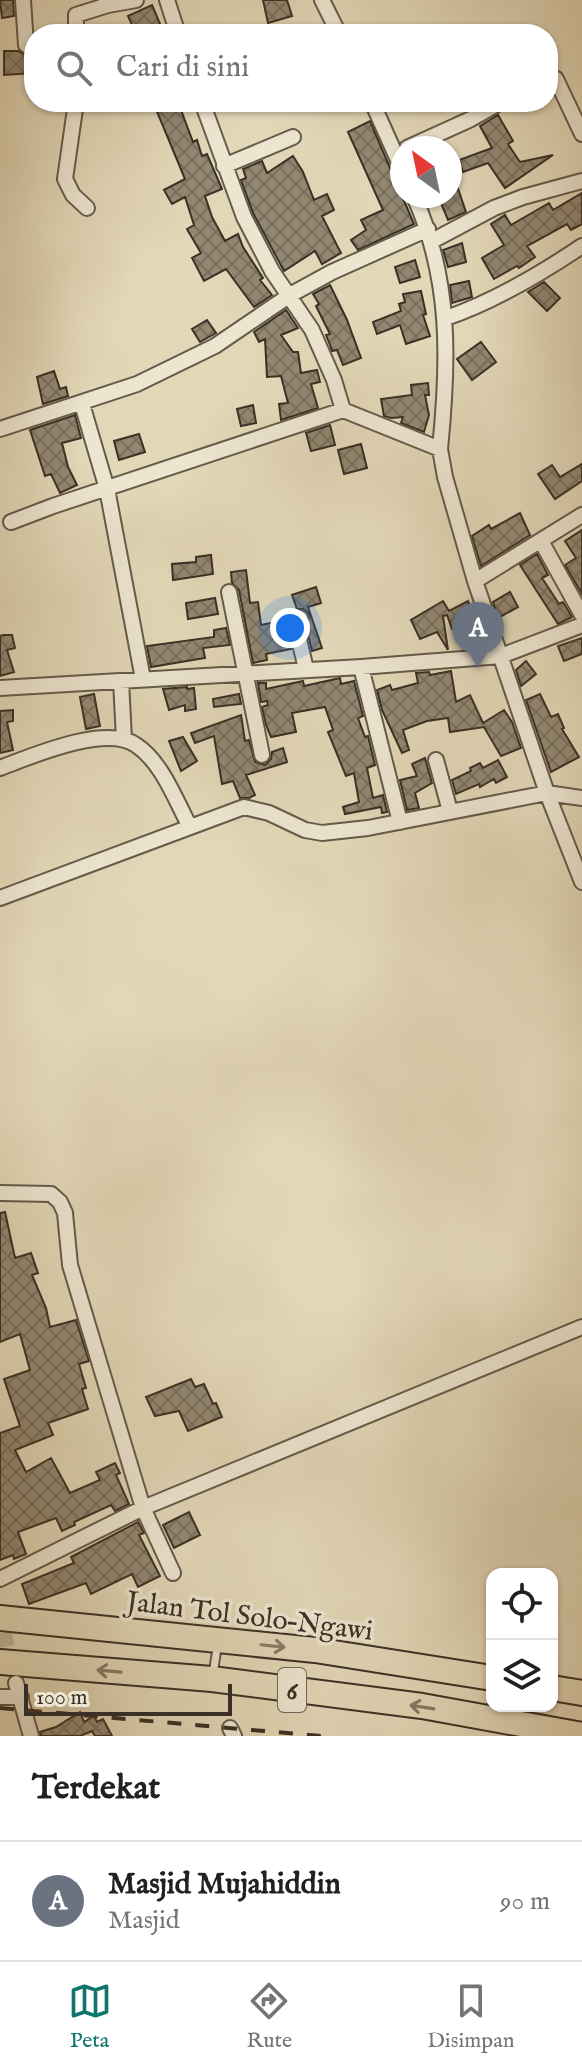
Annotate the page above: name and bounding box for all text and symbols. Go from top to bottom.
search box [24,24,558,112]
icon: search [52,46,96,90]
text: Cari di sini [116,49,249,87]
north arrow [390,136,462,208]
pin: A [452,602,504,668]
your location [270,608,310,648]
map controls [486,1568,558,1712]
button: locate [486,1568,558,1640]
street label: Jalan Tol Solo–Ngawi [122,1585,375,1650]
one-way arrow [259,1638,285,1653]
button: layers [486,1640,558,1712]
one-way arrow [96,1663,123,1678]
road number: 6 [278,1668,306,1712]
scale bar [24,1680,232,1716]
text: 100 m [36,1684,88,1712]
one-way arrow [410,1699,436,1714]
text: Terdekat [32,1767,160,1810]
text: Masjid Mujahiddin [108,1866,341,1904]
text: A [49,1885,67,1918]
text: 90 m [500,1885,550,1918]
text: Masjid [108,1904,180,1937]
tab: Peta [68,1979,112,2055]
tab: Rute [247,1979,292,2055]
tab: Disimpan [427,1979,515,2055]

